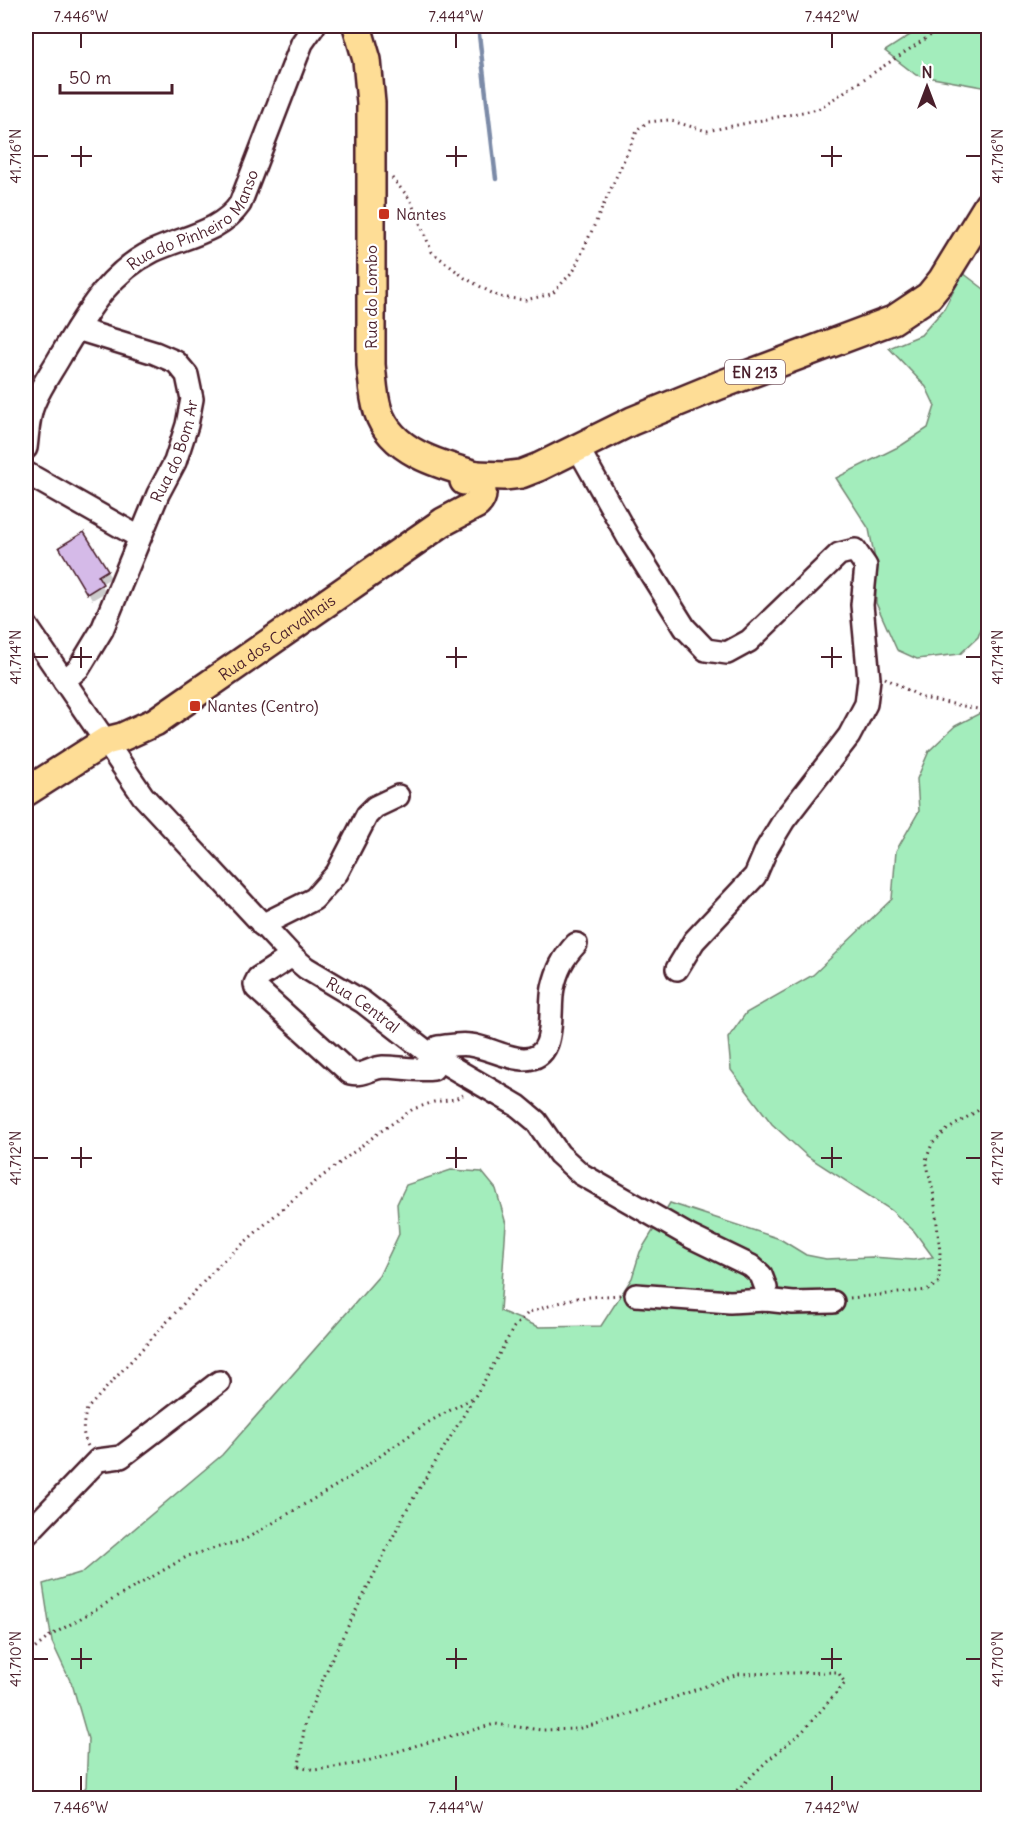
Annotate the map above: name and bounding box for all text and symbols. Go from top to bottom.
text: 7.446°W [54,7,109,26]
text: 7.444°W [429,7,484,26]
text: 7.442°W [805,7,860,26]
scale bar [60,57,172,95]
north arrow [897,57,957,117]
text: N [921,62,933,82]
text: 50 m [69,66,111,89]
text: 41.716°N [6,129,25,183]
text: 41.716°N [988,129,1007,183]
street label: Rua do Pinheiro Manso [123,167,262,274]
place label: Nantes [396,204,446,224]
marker: Nantes [377,207,391,221]
street label: Rua do Lombo [361,245,381,349]
road number: EN 213 [725,360,785,384]
street label: Rua do Bom Ar [146,397,202,505]
street label: Rua dos Carvalhais [215,590,339,685]
text: 41.714°N [6,630,25,684]
text: 41.714°N [988,630,1007,684]
place label: Nantes (Centro) [207,696,319,716]
marker: Nantes (Centro) [188,699,202,713]
street label: Rua Central [323,972,404,1037]
text: 41.712°N [6,1131,25,1185]
text: 41.712°N [988,1131,1007,1185]
text: 41.710°N [6,1631,25,1687]
text: 41.710°N [988,1631,1007,1687]
text: 7.446°W [54,1798,109,1817]
text: 7.444°W [429,1798,484,1817]
text: 7.442°W [805,1798,860,1817]

